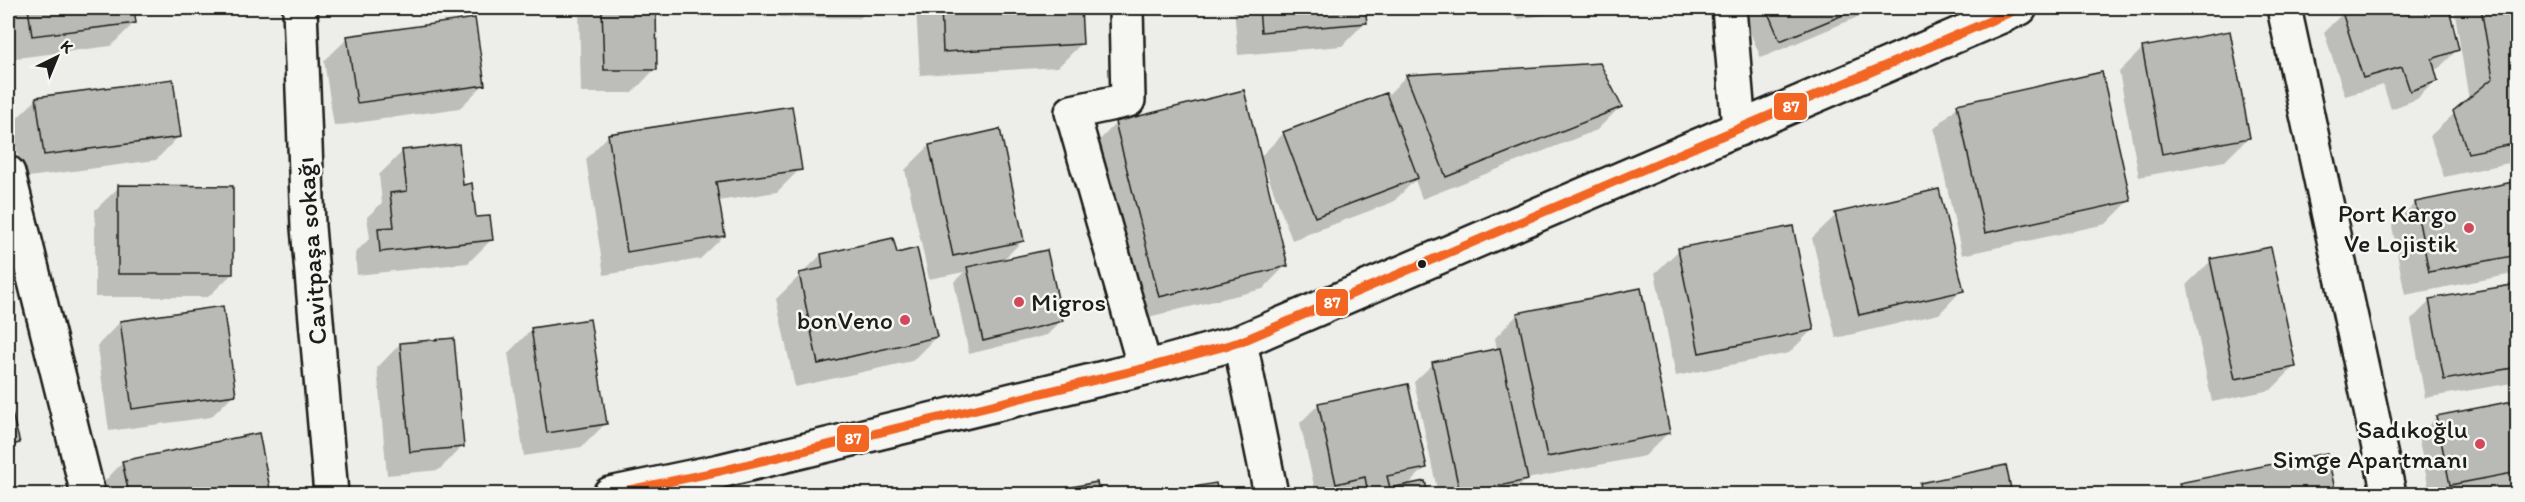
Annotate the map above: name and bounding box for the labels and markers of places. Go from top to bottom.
place label: Port Kargo Ve Lojistik [2338,197,2458,259]
marker: Port Kargo Ve Lojistik [2462,221,2476,235]
unlabelled marker [1416,258,1428,270]
place label: Migros [1031,286,1106,318]
marker: Migros [1012,295,1026,309]
place label: bonVeno [797,304,893,336]
marker: bonVeno [898,313,912,327]
place label: Sadıkoğlu Simge Apartmanı [2273,413,2468,475]
marker: Sadıkoğlu Simge Apartmanı [2473,437,2487,451]

